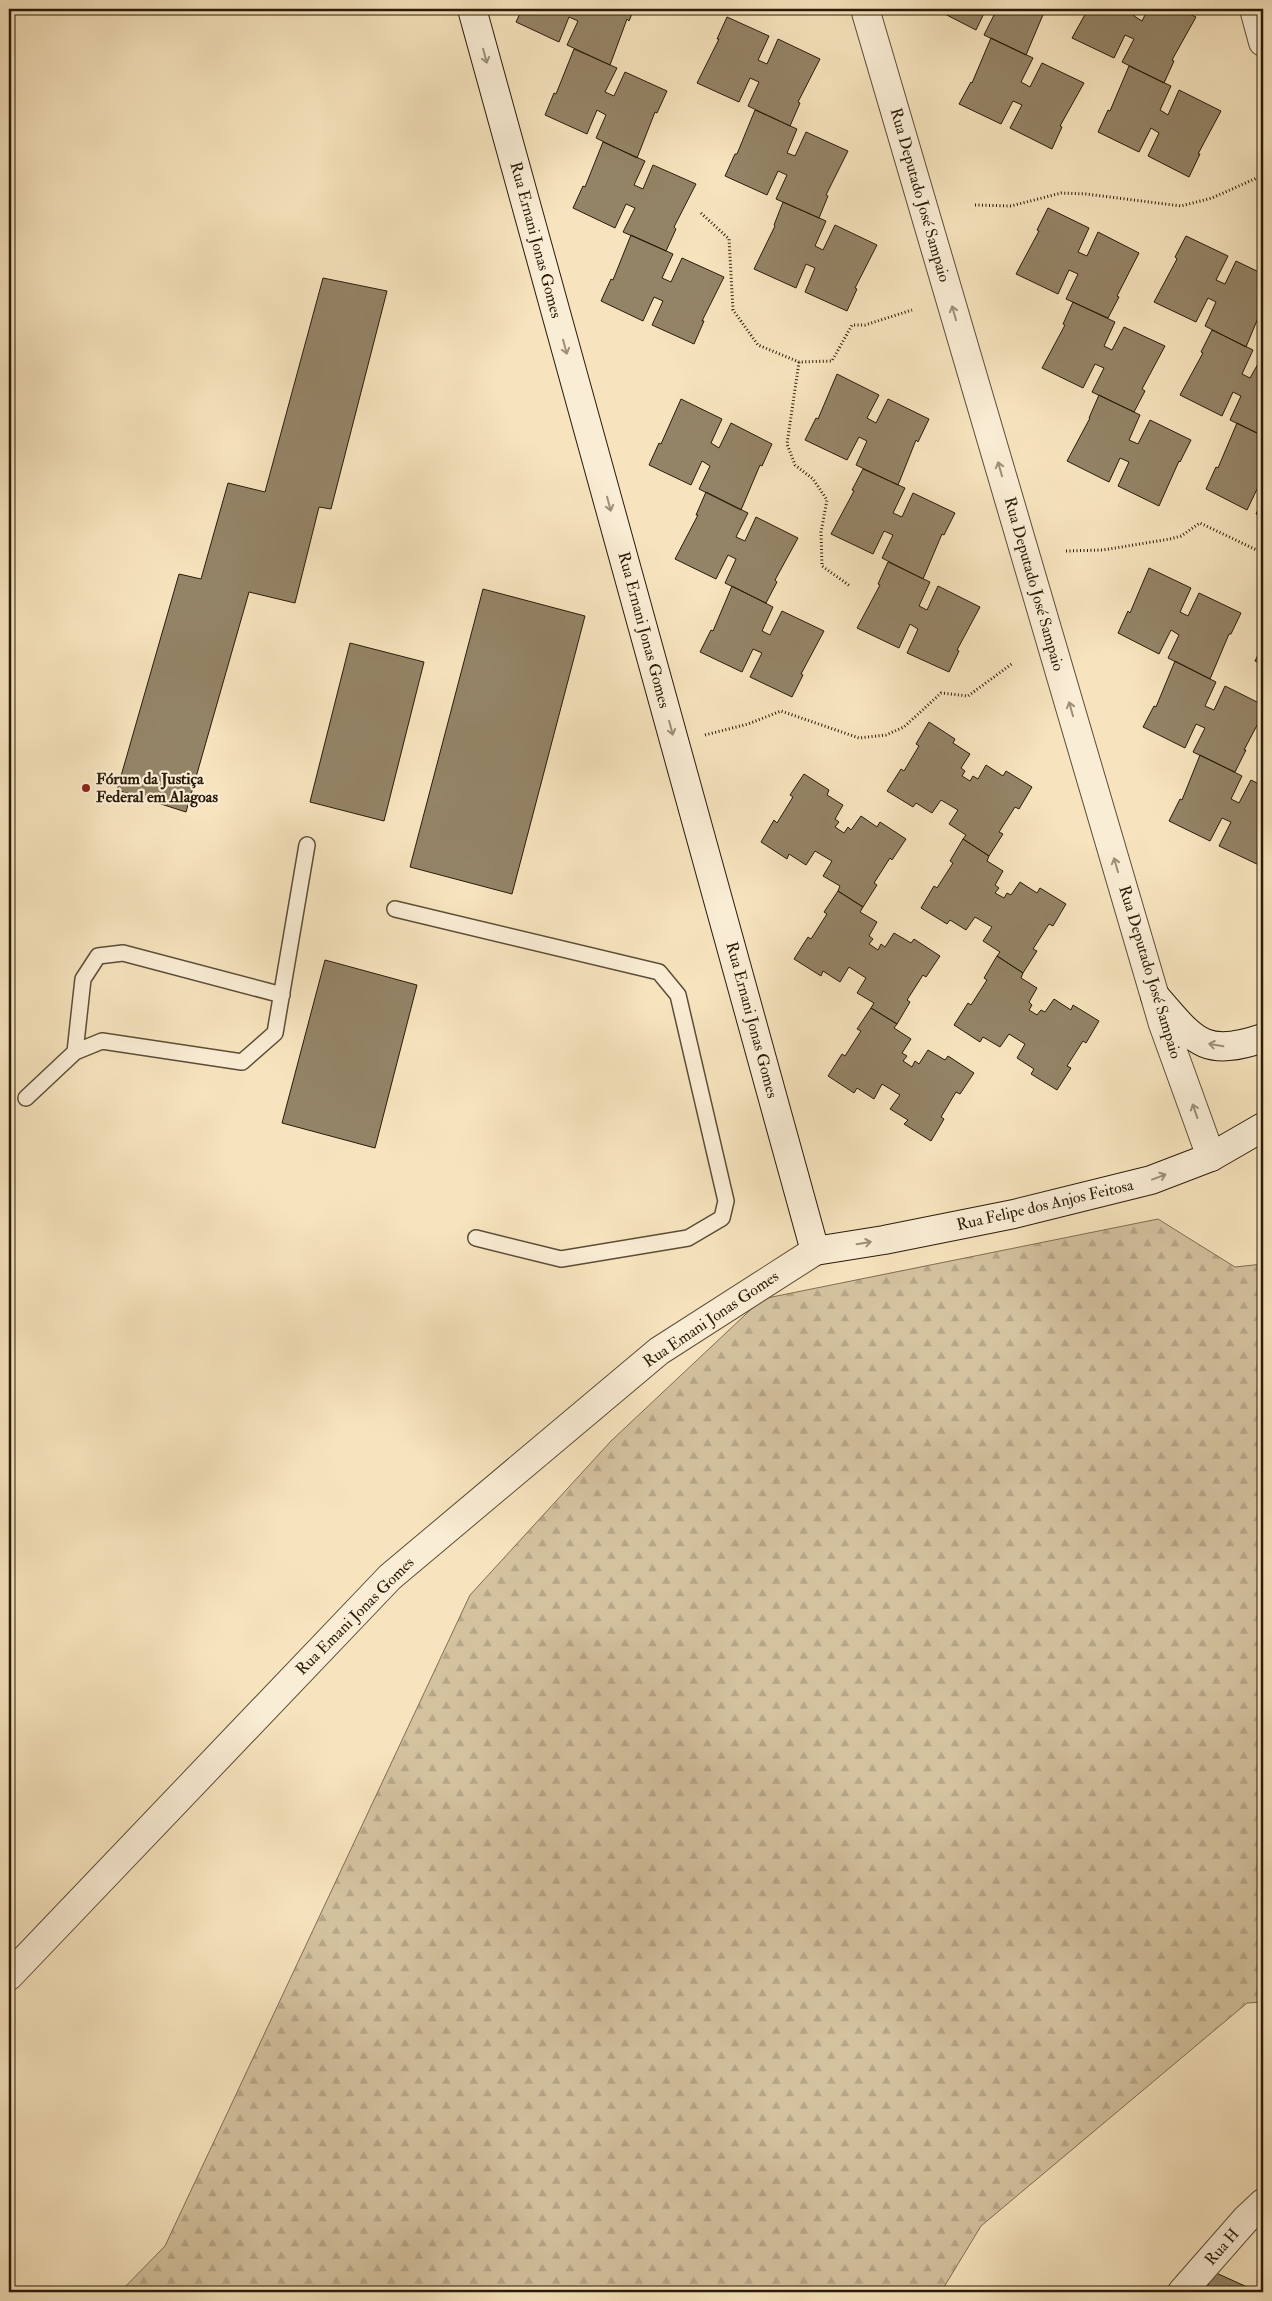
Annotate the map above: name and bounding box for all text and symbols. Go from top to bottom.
one-way arrow [480,47,490,63]
street label: Rua Deputado José Sampaio [885,106,955,285]
street label: Rua Ernani Jonas Gomes [505,160,566,321]
one-way arrow [949,306,959,322]
one-way arrow [561,339,571,355]
one-way arrow [995,462,1005,478]
one-way arrow [604,495,614,511]
street label: Rua Deputado José Sampaio [999,495,1069,674]
street label: Rua Ernani Jonas Gomes [613,550,674,711]
one-way arrow [1065,701,1075,717]
one-way arrow [666,720,676,736]
place label: Fórum da Justiça Federal em Alagoas [96,769,218,808]
marker: Fórum da Justiça Federal em Alagoas [80,782,92,794]
one-way arrow [1111,857,1121,873]
street label: Rua Deputado José Sampaio [1113,883,1186,1062]
street label: Rua Ernani Jonas Gomes [721,940,782,1101]
one-way arrow [1209,1040,1225,1050]
one-way arrow [1190,1103,1199,1119]
one-way arrow [1151,1172,1166,1181]
street label: Rua Felipe dos Anjos Feitosa [955,1175,1136,1236]
one-way arrow [855,1238,871,1248]
street label: Rua Emani Jonas Gomes [639,1266,783,1373]
street label: Rua Emani Jonas Gomes [292,1553,419,1680]
street label: Rua H [1200,2224,1244,2270]

